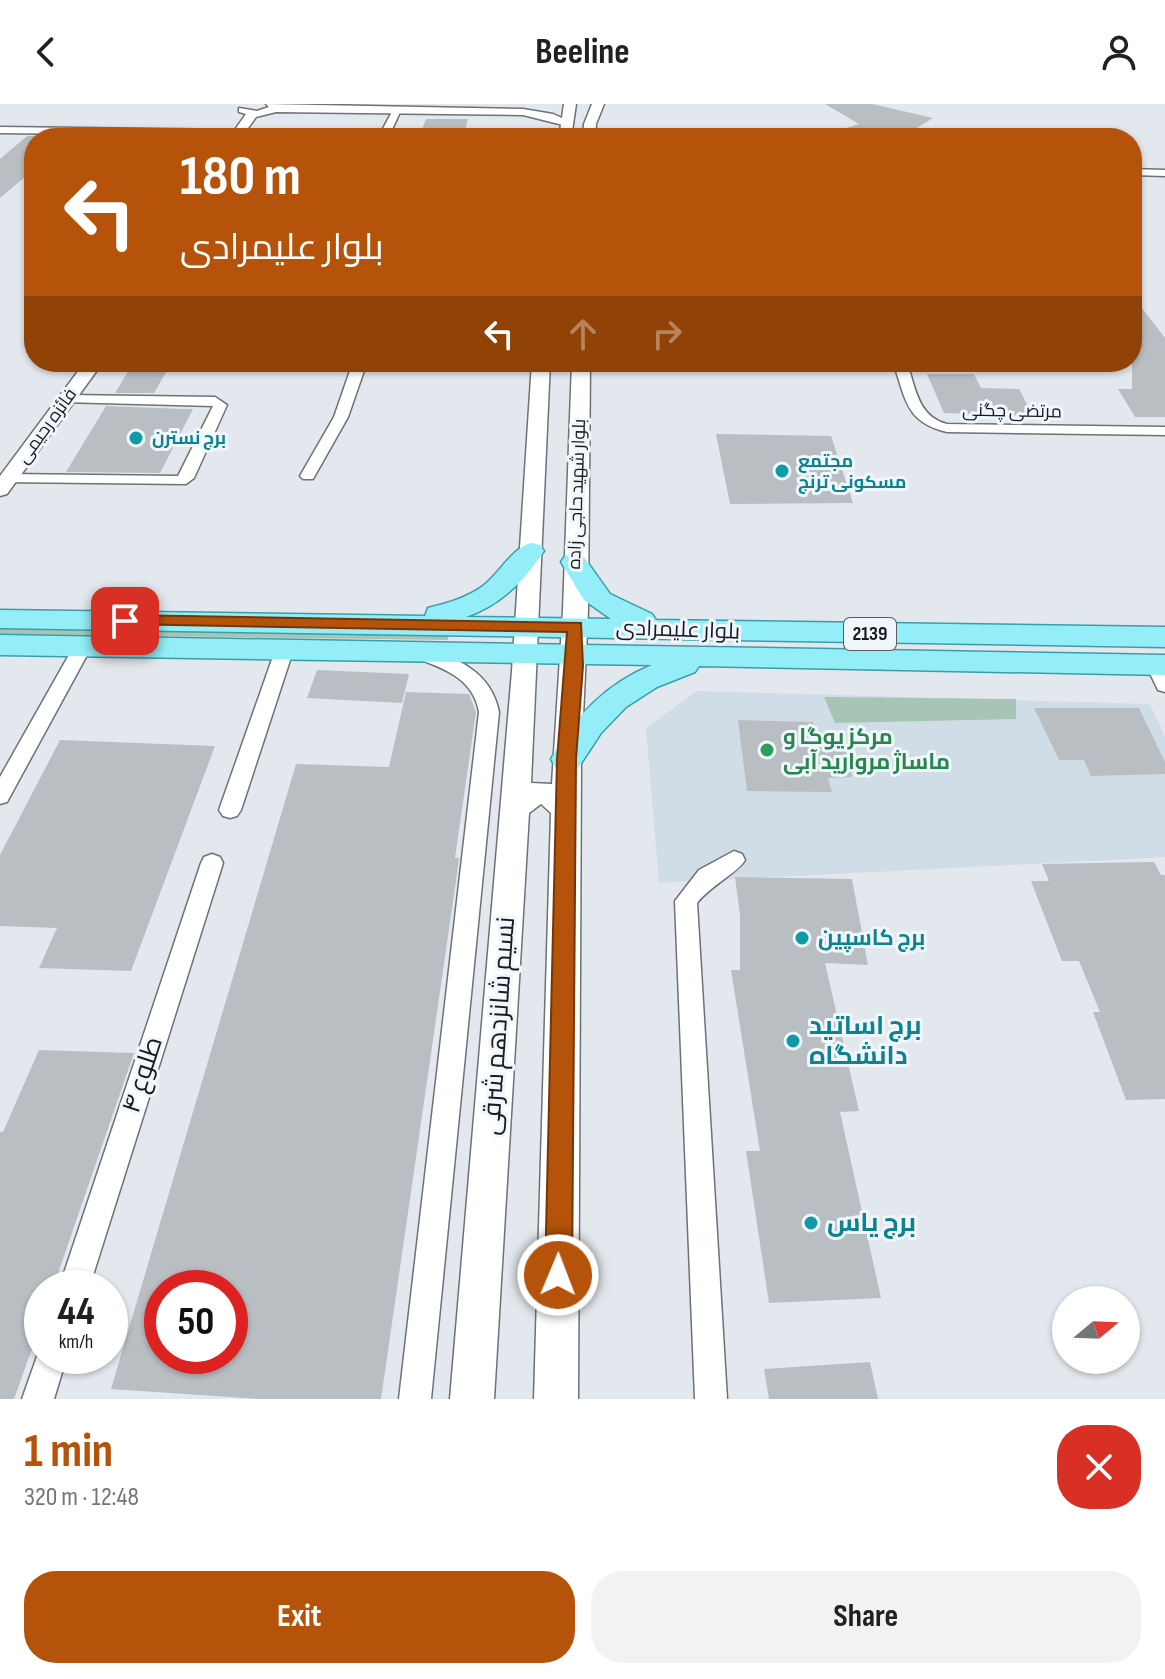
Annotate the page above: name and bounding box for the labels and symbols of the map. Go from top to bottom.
street label: فائزه رحیمی [13,384,81,468]
street label: مرتضی چگنی [962,400,1062,423]
street label: بلوار شهید حاجی زاده [564,418,590,570]
place label: برج نسترن [152,428,226,450]
marker: برج نسترن [127,429,145,447]
place label: مجتمع مسکونی ترنج [798,451,906,494]
marker: مجتمع مسکونی ترنج [773,462,791,480]
pin [91,587,159,655]
street label: بلوار علیمرادی [615,614,741,646]
road number: 2139 [844,618,896,650]
place label: مرکز یوگا و ماساژ مروارید آبی [783,724,950,776]
marker: مرکز یوگا و ماساژ مروارید آبی [758,741,776,759]
street label: نسیم شانزدهم شرقی [476,916,523,1136]
place label: برج کاسپین [818,925,925,953]
marker: برج کاسپین [793,929,811,947]
place label: برج اساتید دانشگاه [809,1011,922,1072]
marker: برج اساتید دانشگاه [784,1032,802,1050]
street label: طلوع ۴ [116,1033,170,1117]
place label: برج یاس [827,1208,916,1239]
marker: برج یاس [802,1214,820,1232]
position arrow [516,1233,600,1317]
speed limit sign: 50 [144,1270,248,1374]
north arrow [1052,1286,1140,1374]

